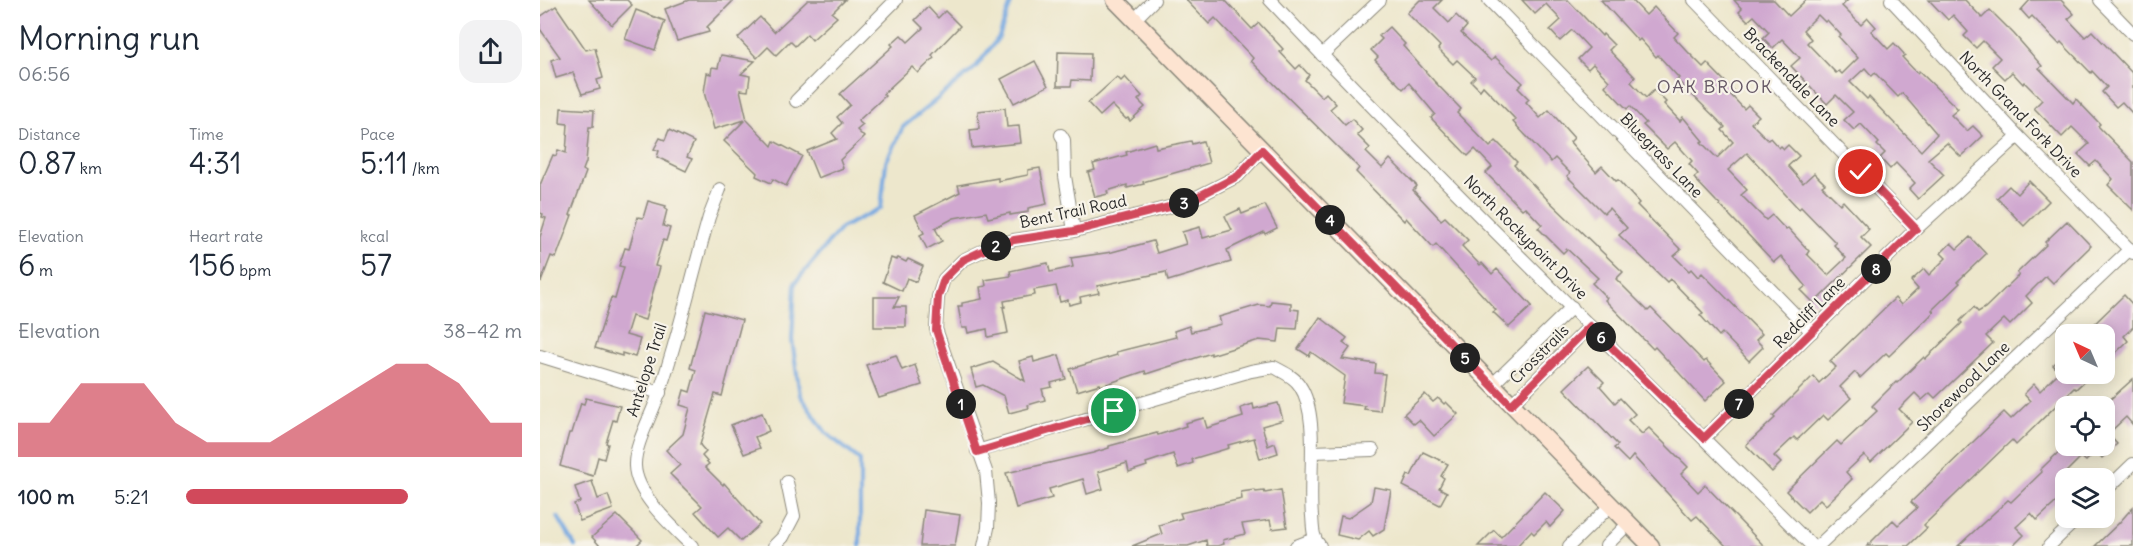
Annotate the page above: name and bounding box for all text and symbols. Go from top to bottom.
text: Morning run [18,17,200,59]
button: share [459,20,522,83]
street label: Brackendale Lane [1740,23,1844,131]
street label: North Grand Fork Drive [1955,47,2087,181]
text: 06:56 [18,61,70,86]
district label: OAK BROOK [1657,75,1773,98]
street label: Bluegrass Lane [1616,108,1708,202]
text: Distance [18,124,80,144]
text: Time [189,124,224,144]
text: Pace [360,124,395,144]
text: 0.87 [18,144,76,182]
text: 4:31 [189,144,242,182]
text: 5:11 [360,144,408,182]
pin [1835,146,1886,197]
icon: check [1844,155,1877,188]
text: km [76,158,102,178]
text: /km [408,158,440,178]
street label: North Rockypoint Drive [1460,171,1592,303]
pin: 3 [1169,188,1199,218]
street label: Bent Trail Road [1018,190,1128,232]
text: 3 [1179,193,1189,213]
pin: 4 [1315,205,1345,235]
text: 4 [1325,210,1335,230]
text: Elevation [18,226,84,246]
text: Heart rate [189,226,263,246]
text: kcal [360,226,389,246]
pin: 2 [981,231,1011,261]
text: 2 [992,236,1000,256]
text: 6 [18,246,35,284]
text: 156 [189,246,235,284]
text: 57 [360,246,392,284]
pin: 8 [1861,254,1891,284]
text: 8 [1871,259,1881,279]
text: m [35,260,53,280]
text: bpm [235,260,271,280]
street label: Redcliff Lane [1769,272,1849,352]
text: Elevation [18,318,100,343]
text: 38–42 m [443,318,522,343]
street label: Crosstrails [1505,320,1573,388]
street label: Antelope Trail [621,321,671,419]
pin: 6 [1586,322,1616,352]
north arrow [2055,324,2115,384]
map controls [2055,324,2115,528]
text: 6 [1596,327,1606,347]
street label: Shorewood Lane [1912,337,2014,435]
pin: 5 [1450,343,1480,373]
text: 5 [1460,348,1470,368]
pin [1088,385,1139,436]
pin: 1 [946,389,976,419]
pin: 7 [1724,389,1754,419]
text: 1 [958,394,964,414]
icon: arrive [1097,394,1130,427]
text: 7 [1735,394,1743,414]
button: locate [2055,396,2115,456]
button: layers [2055,468,2115,528]
text: 100 m [18,484,75,509]
text: 5:21 [114,484,149,509]

